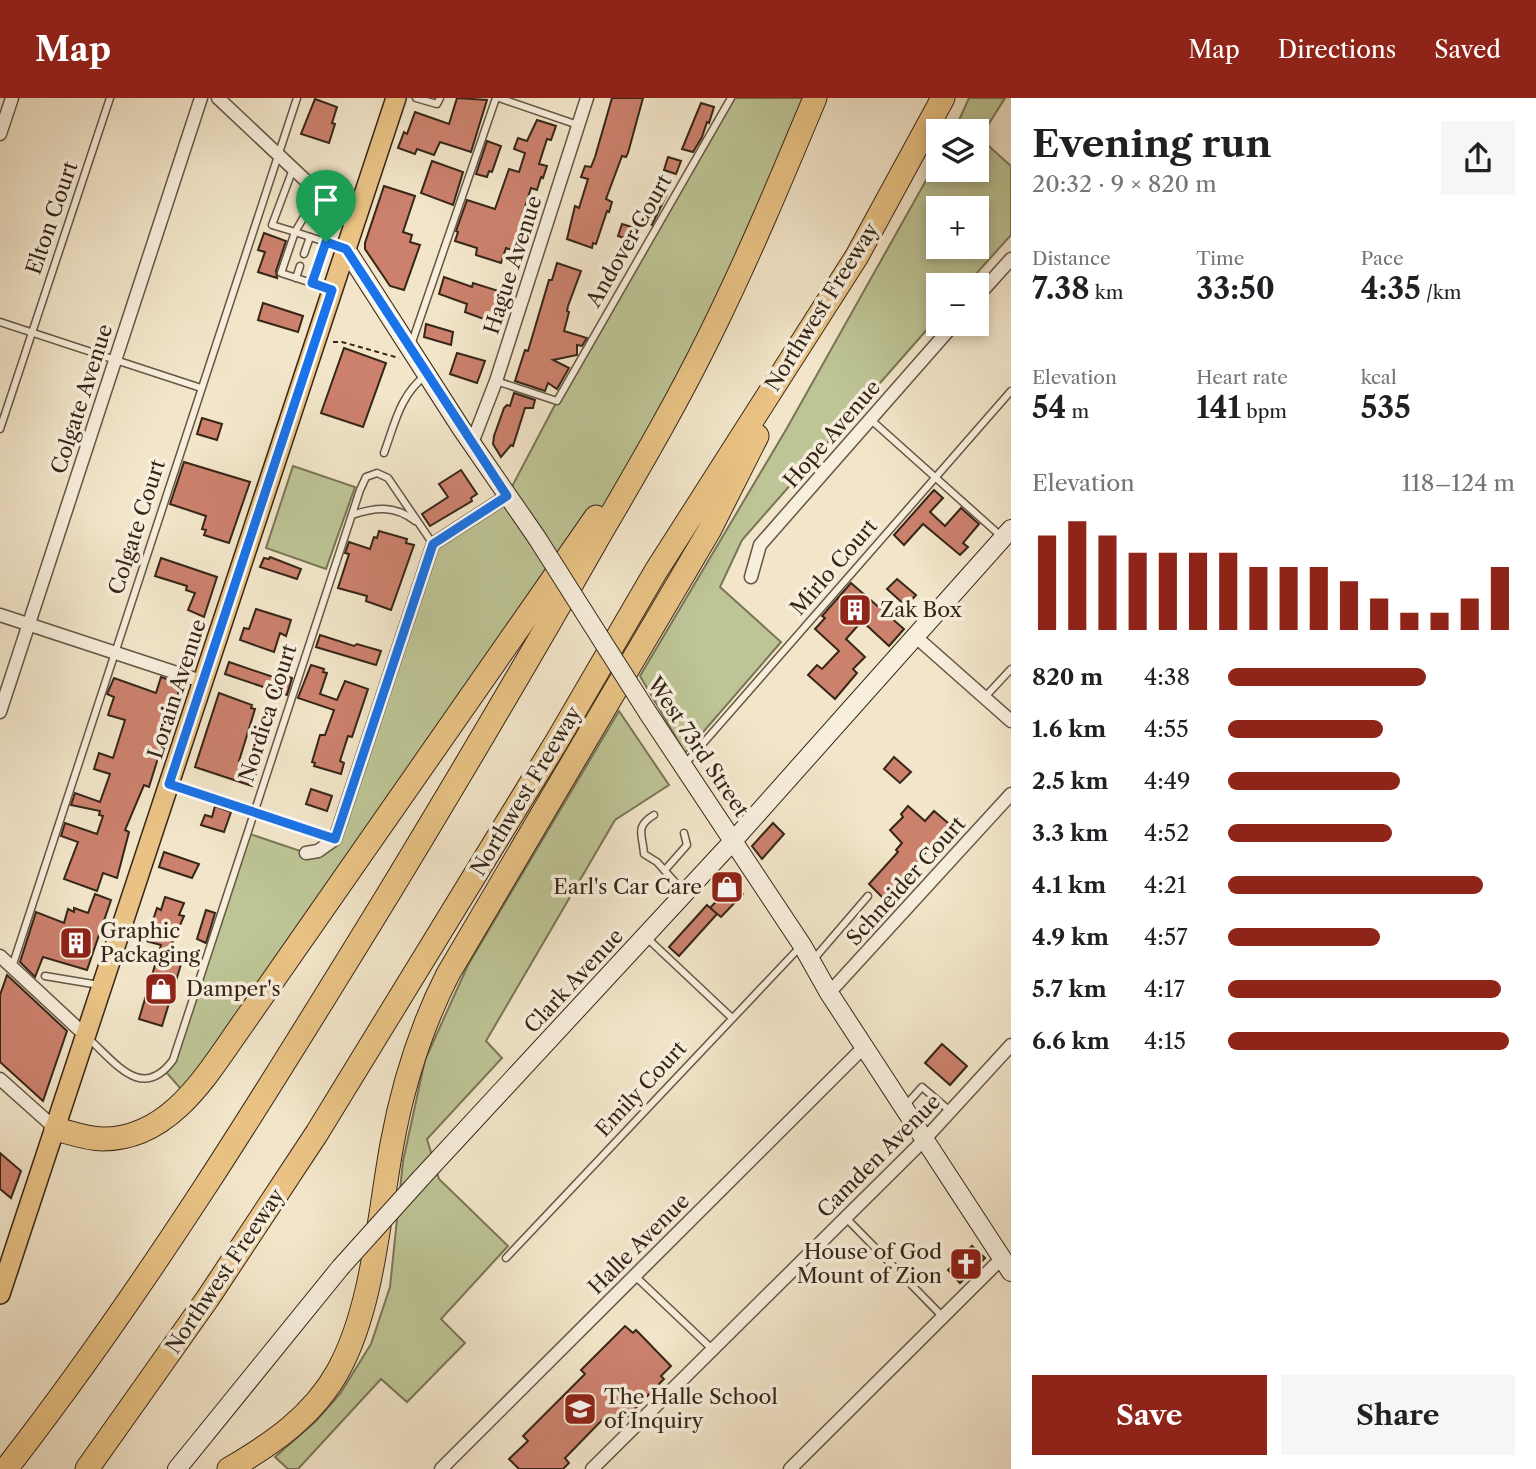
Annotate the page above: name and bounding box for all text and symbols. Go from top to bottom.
text: Map [35,29,111,70]
text: Map [1188,35,1240,64]
text: Directions [1278,35,1396,64]
text: Saved [1434,35,1501,64]
map controls [926,119,989,336]
button: layers [926,119,989,182]
text: Evening run [1032,120,1272,167]
button: share [1441,121,1515,195]
street label: Elton Court [20,157,83,278]
pin [296,170,356,242]
street label: Andover Court [580,170,677,312]
text: 20:32 · 9 × 820 m [1032,170,1217,198]
icon: arrive [307,181,345,219]
street label: Hague Avenue [478,192,547,337]
button: + [926,196,989,259]
street label: Northwest Freeway [760,218,884,395]
text: Distance [1032,247,1111,270]
text: Time [1196,247,1244,270]
text: Pace [1361,247,1404,270]
text: 7.38 [1032,270,1090,307]
text: 33:50 [1196,270,1275,307]
text: 4:35 [1361,270,1421,307]
button: − [926,273,989,336]
text: km [1090,281,1124,304]
text: /km [1421,281,1461,304]
street label: Colgate Avenue [46,321,118,477]
text: Elevation [1032,366,1117,389]
text: Heart rate [1196,366,1288,389]
text: kcal [1361,366,1397,389]
street label: Hope Avenue [778,375,885,493]
text: 54 [1032,389,1066,426]
text: 141 [1196,389,1241,426]
text: 535 [1361,389,1411,426]
text: m [1066,400,1089,423]
text: bpm [1241,400,1287,423]
street label: Colgate Court [103,456,170,597]
text: Elevation [1032,469,1135,497]
text: 118–124 m [1401,469,1515,497]
street label: Mirlo Court [785,513,883,620]
building icon: Zak Box [836,591,874,629]
place label: Zak Box [880,597,963,622]
street label: Lorain Avenue [142,616,211,762]
street label: Nordica Court [234,640,302,785]
text: 820 m [1032,663,1103,691]
text: 4:38 [1144,663,1190,691]
street label: West 73rd Street [642,671,755,822]
street label: Northwest Freeway [465,701,586,880]
text: 1.6 km [1032,715,1106,743]
text: 4:55 [1144,715,1189,743]
text: 2.5 km [1032,767,1108,795]
text: 4:49 [1144,767,1191,795]
street label: Schneider Court [841,811,970,950]
text: 3.3 km [1032,819,1108,847]
text: 4:52 [1144,819,1189,847]
shop icon: Earl's Car Care [708,868,746,906]
text: 4.1 km [1032,871,1106,899]
text: 4:21 [1144,871,1187,899]
place label: Earl's Car Care [553,874,702,899]
place label: Graphic Packaging [100,918,201,967]
street label: Clark Avenue [519,923,628,1038]
text: 4.9 km [1032,923,1109,951]
text: 4:57 [1144,923,1188,951]
building icon: Graphic Packaging [57,924,95,962]
shop icon: Damper's [142,970,180,1008]
text: 5.7 km [1032,975,1107,1003]
text: 4:17 [1144,975,1185,1003]
place label: Damper's [186,976,281,1001]
text: 6.6 km [1032,1027,1110,1055]
text: 4:15 [1144,1027,1186,1055]
street label: Emily Court [590,1035,692,1142]
street label: Camden Avenue [812,1089,945,1222]
street label: Northwest Freeway [160,1183,289,1358]
street label: Halle Avenue [583,1188,694,1299]
place label: House of God Mount of Zion [797,1239,942,1288]
church icon: House of God Mount of Zion [947,1245,985,1283]
button: Save [1032,1375,1267,1455]
button: Share [1281,1375,1515,1455]
place label: The Halle School of Inquiry [604,1384,778,1433]
school or university icon: The Halle School of Inquiry [561,1390,599,1428]

